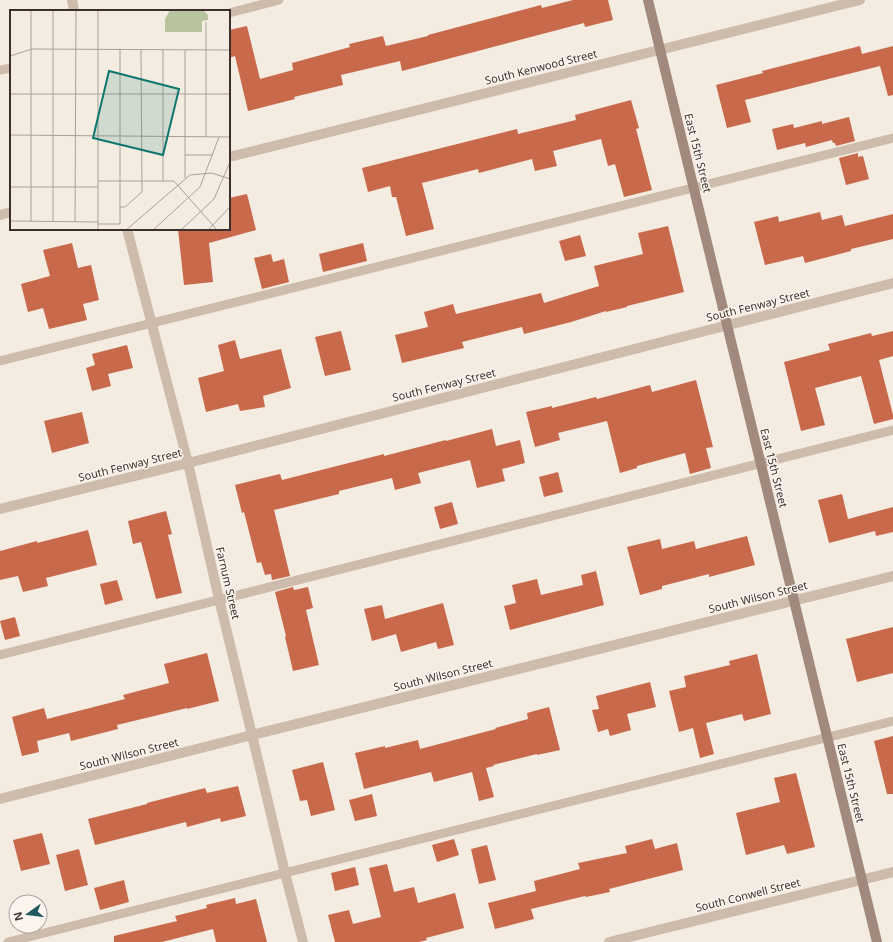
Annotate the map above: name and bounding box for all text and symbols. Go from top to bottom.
inset map [10,10,230,230]
street label: South Kenwood Street [483,45,599,88]
street label: East 15th Street [681,112,716,194]
street label: South Fenway Street [705,284,811,325]
street label: South Fenway Street [391,364,497,405]
street label: East 15th Street [757,427,792,509]
street label: South Fenway Street [77,444,183,485]
street label: Farnum Street [213,545,244,621]
street label: South Wilson Street [707,577,809,616]
street label: South Wilson Street [392,655,494,694]
street label: South Wilson Street [78,734,180,773]
street label: East 15th Street [834,742,869,824]
street label: South Conwell Street [694,874,802,915]
north arrow [8,894,48,934]
text: N [9,910,26,923]

